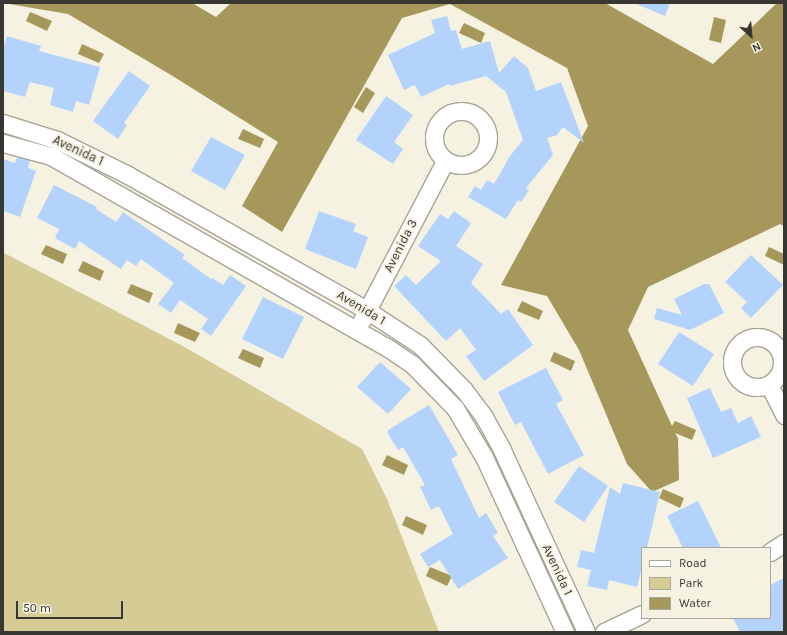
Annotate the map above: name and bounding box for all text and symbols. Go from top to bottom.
north arrow [731,16,771,56]
text: N [750,40,763,55]
street label: Avenida 1 [50,132,106,170]
street label: Avenida 3 [381,217,421,275]
street label: Avenida 1 [334,287,388,329]
street label: Avenida 1 [538,542,576,598]
legend [641,547,771,619]
text: Road [679,556,707,570]
text: Park [679,576,703,590]
scale bar [18,593,125,619]
text: Water [679,596,711,610]
text: 50 m [23,601,51,615]

